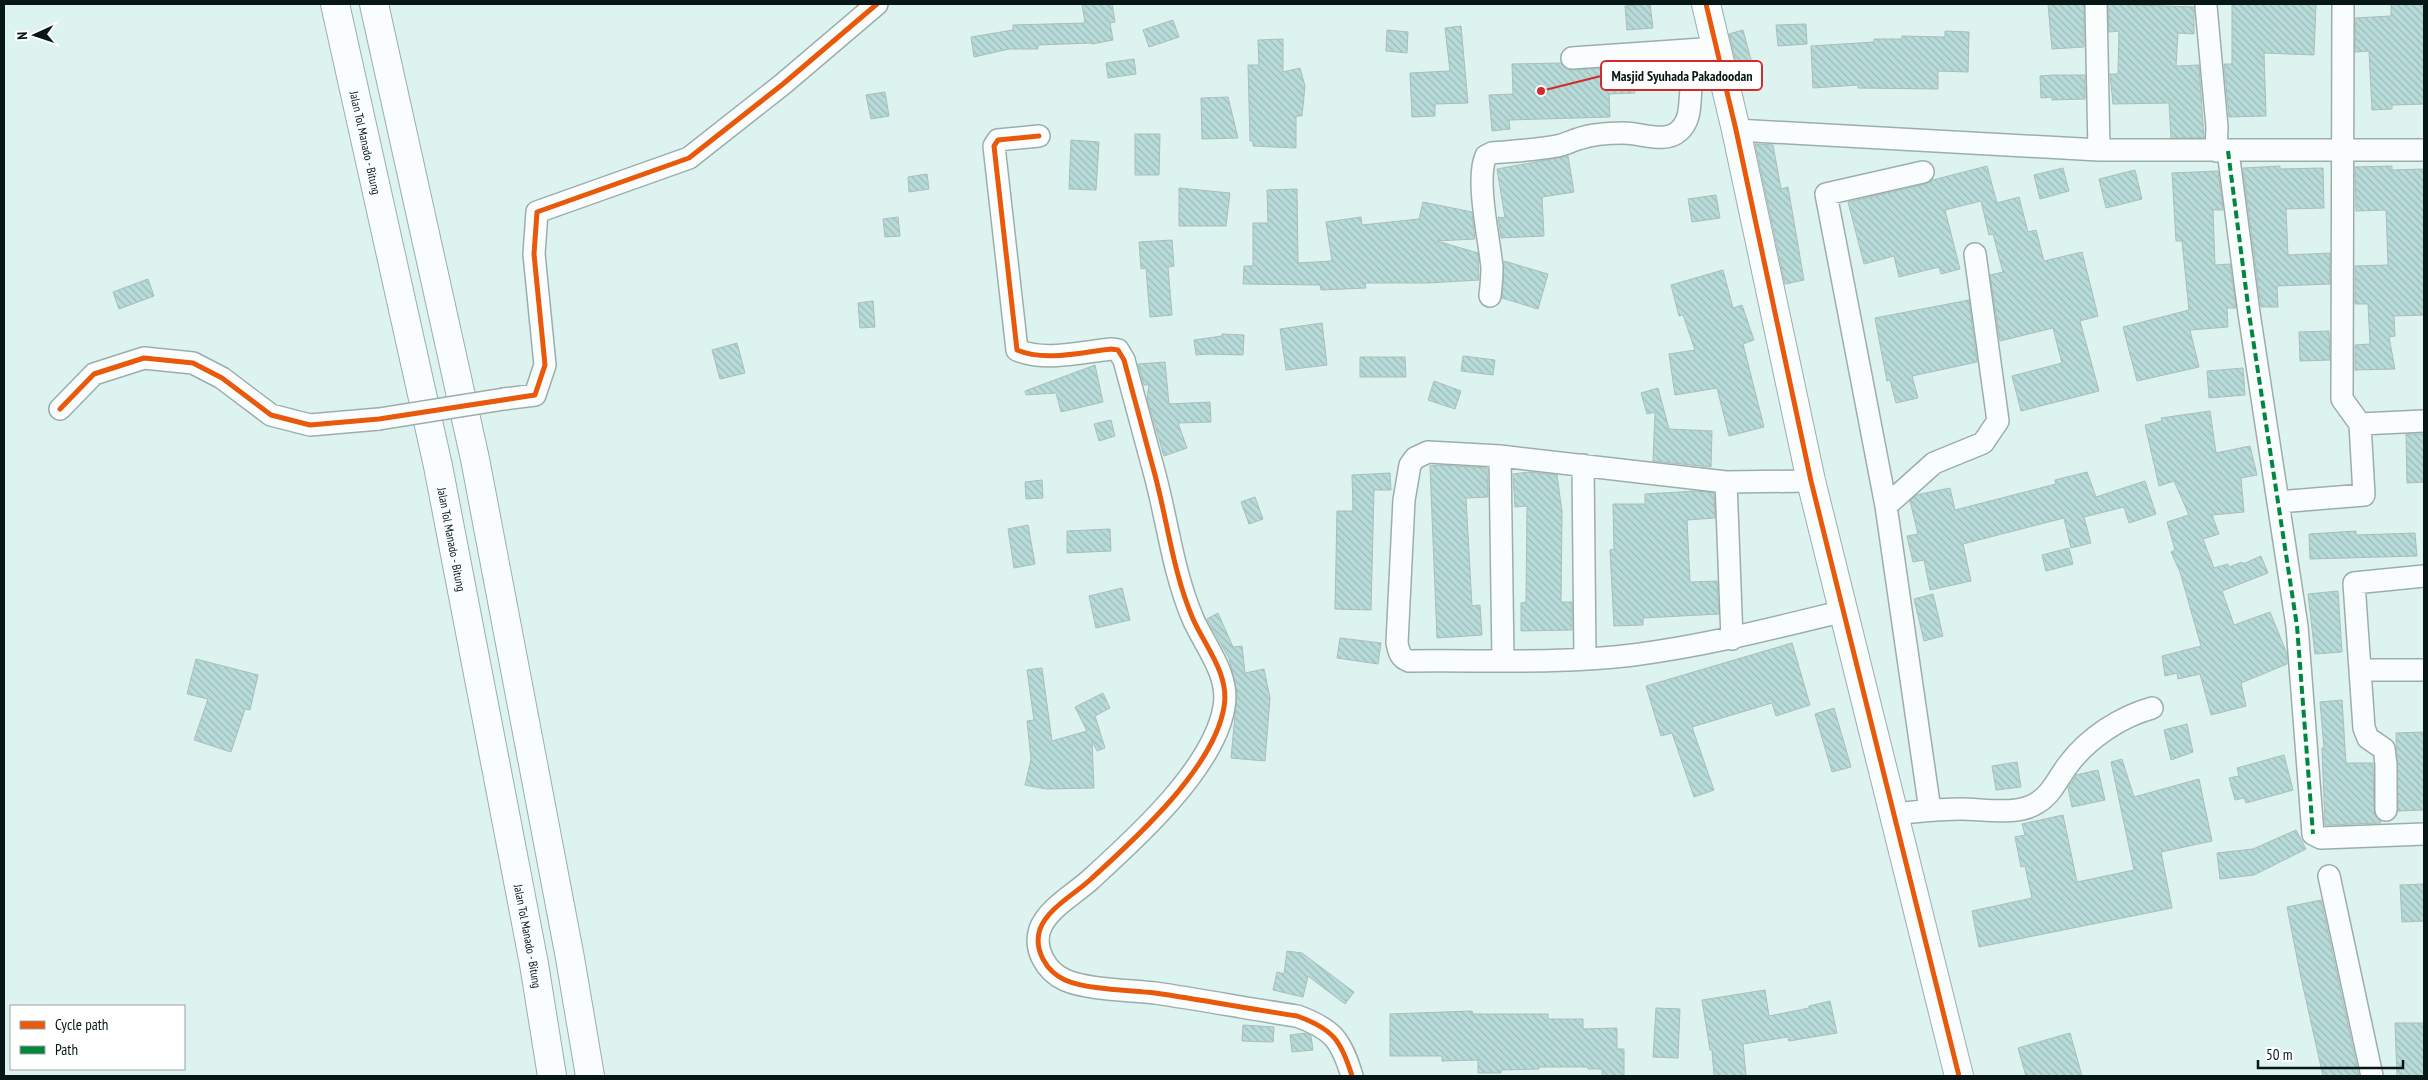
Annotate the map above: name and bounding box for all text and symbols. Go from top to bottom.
north arrow [10,10,60,60]
text: N [13,31,31,40]
callout: Masjid Syuhada Pakadoodan [1601,61,1762,90]
text: Masjid Syuhada Pakadoodan [1612,67,1753,85]
street label: Jalan Tol Manado - Bitung [347,89,385,196]
street label: Jalan Tol Manado - Bitung [435,485,469,592]
street label: Jalan Tol Manado - Bitung [511,882,545,989]
legend [10,1005,185,1070]
text: Cycle path [55,1015,108,1034]
scale bar [2258,1038,2403,1070]
text: Path [55,1040,78,1059]
text: 50 m [2266,1045,2292,1064]

